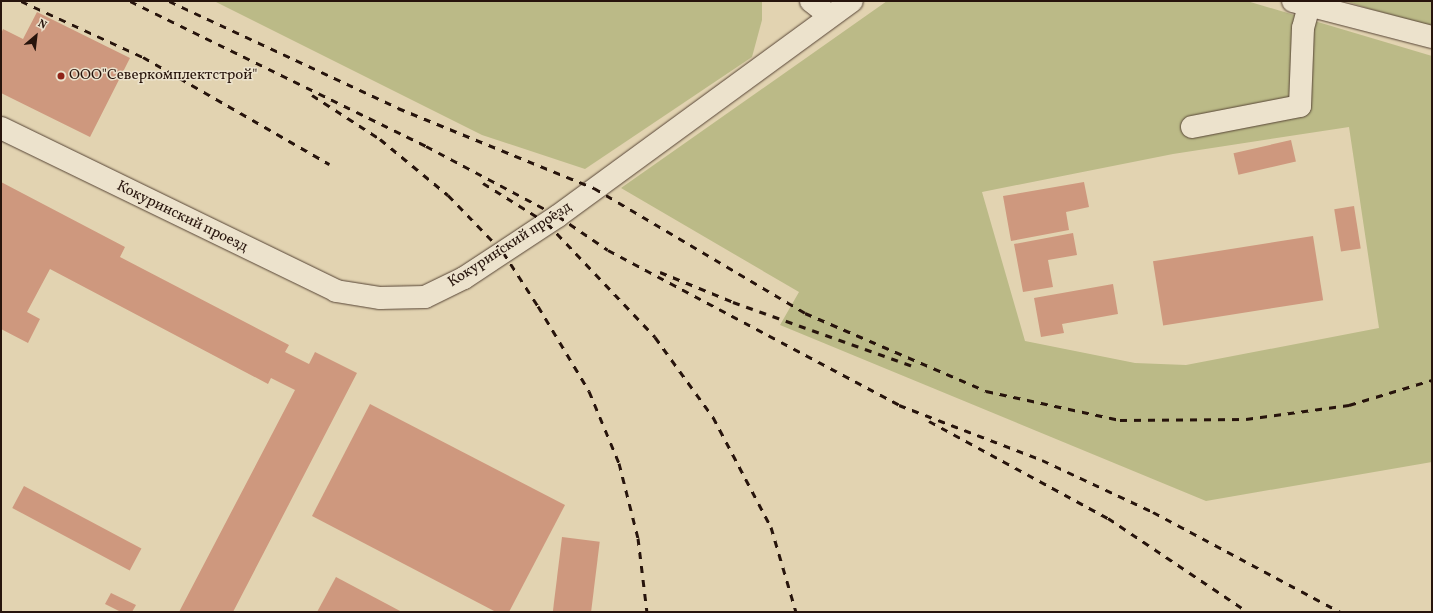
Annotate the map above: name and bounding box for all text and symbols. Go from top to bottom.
north arrow [16,16,56,56]
text: N [35,16,49,33]
place label: ООО"Северкомплектстрой" [69,67,257,85]
marker: ООО"Северкомплектстрой" [56,71,66,81]
street label: Кокуринский проезд [113,177,251,257]
street label: Кокуринский проезд [445,198,575,292]

